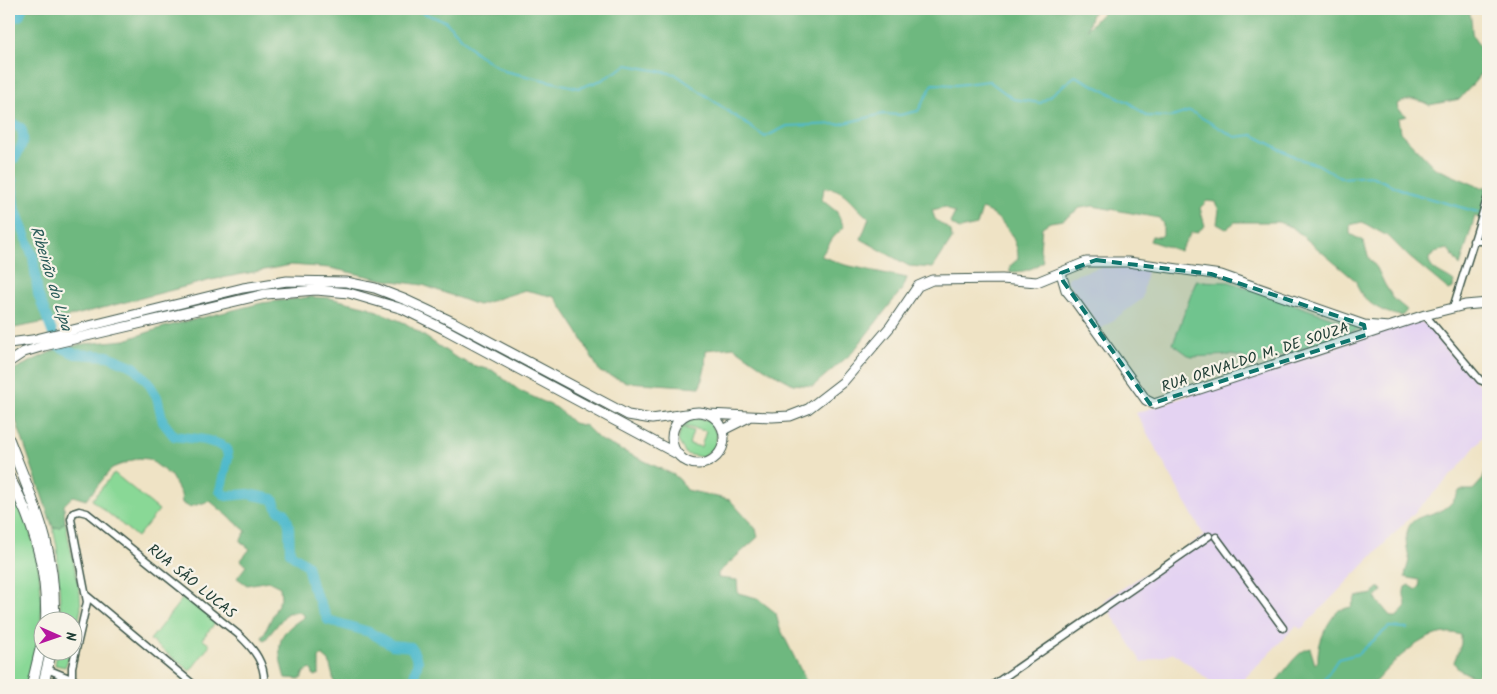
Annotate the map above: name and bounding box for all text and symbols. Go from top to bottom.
water label: Ribeirão do Lipa [23,223,79,335]
street label: RUA ORIVALDO M. DE SOUZA [1158,316,1352,400]
street label: RUA SÃO LUCAS [142,538,241,625]
north arrow [32,612,82,662]
text: N [59,632,81,641]

